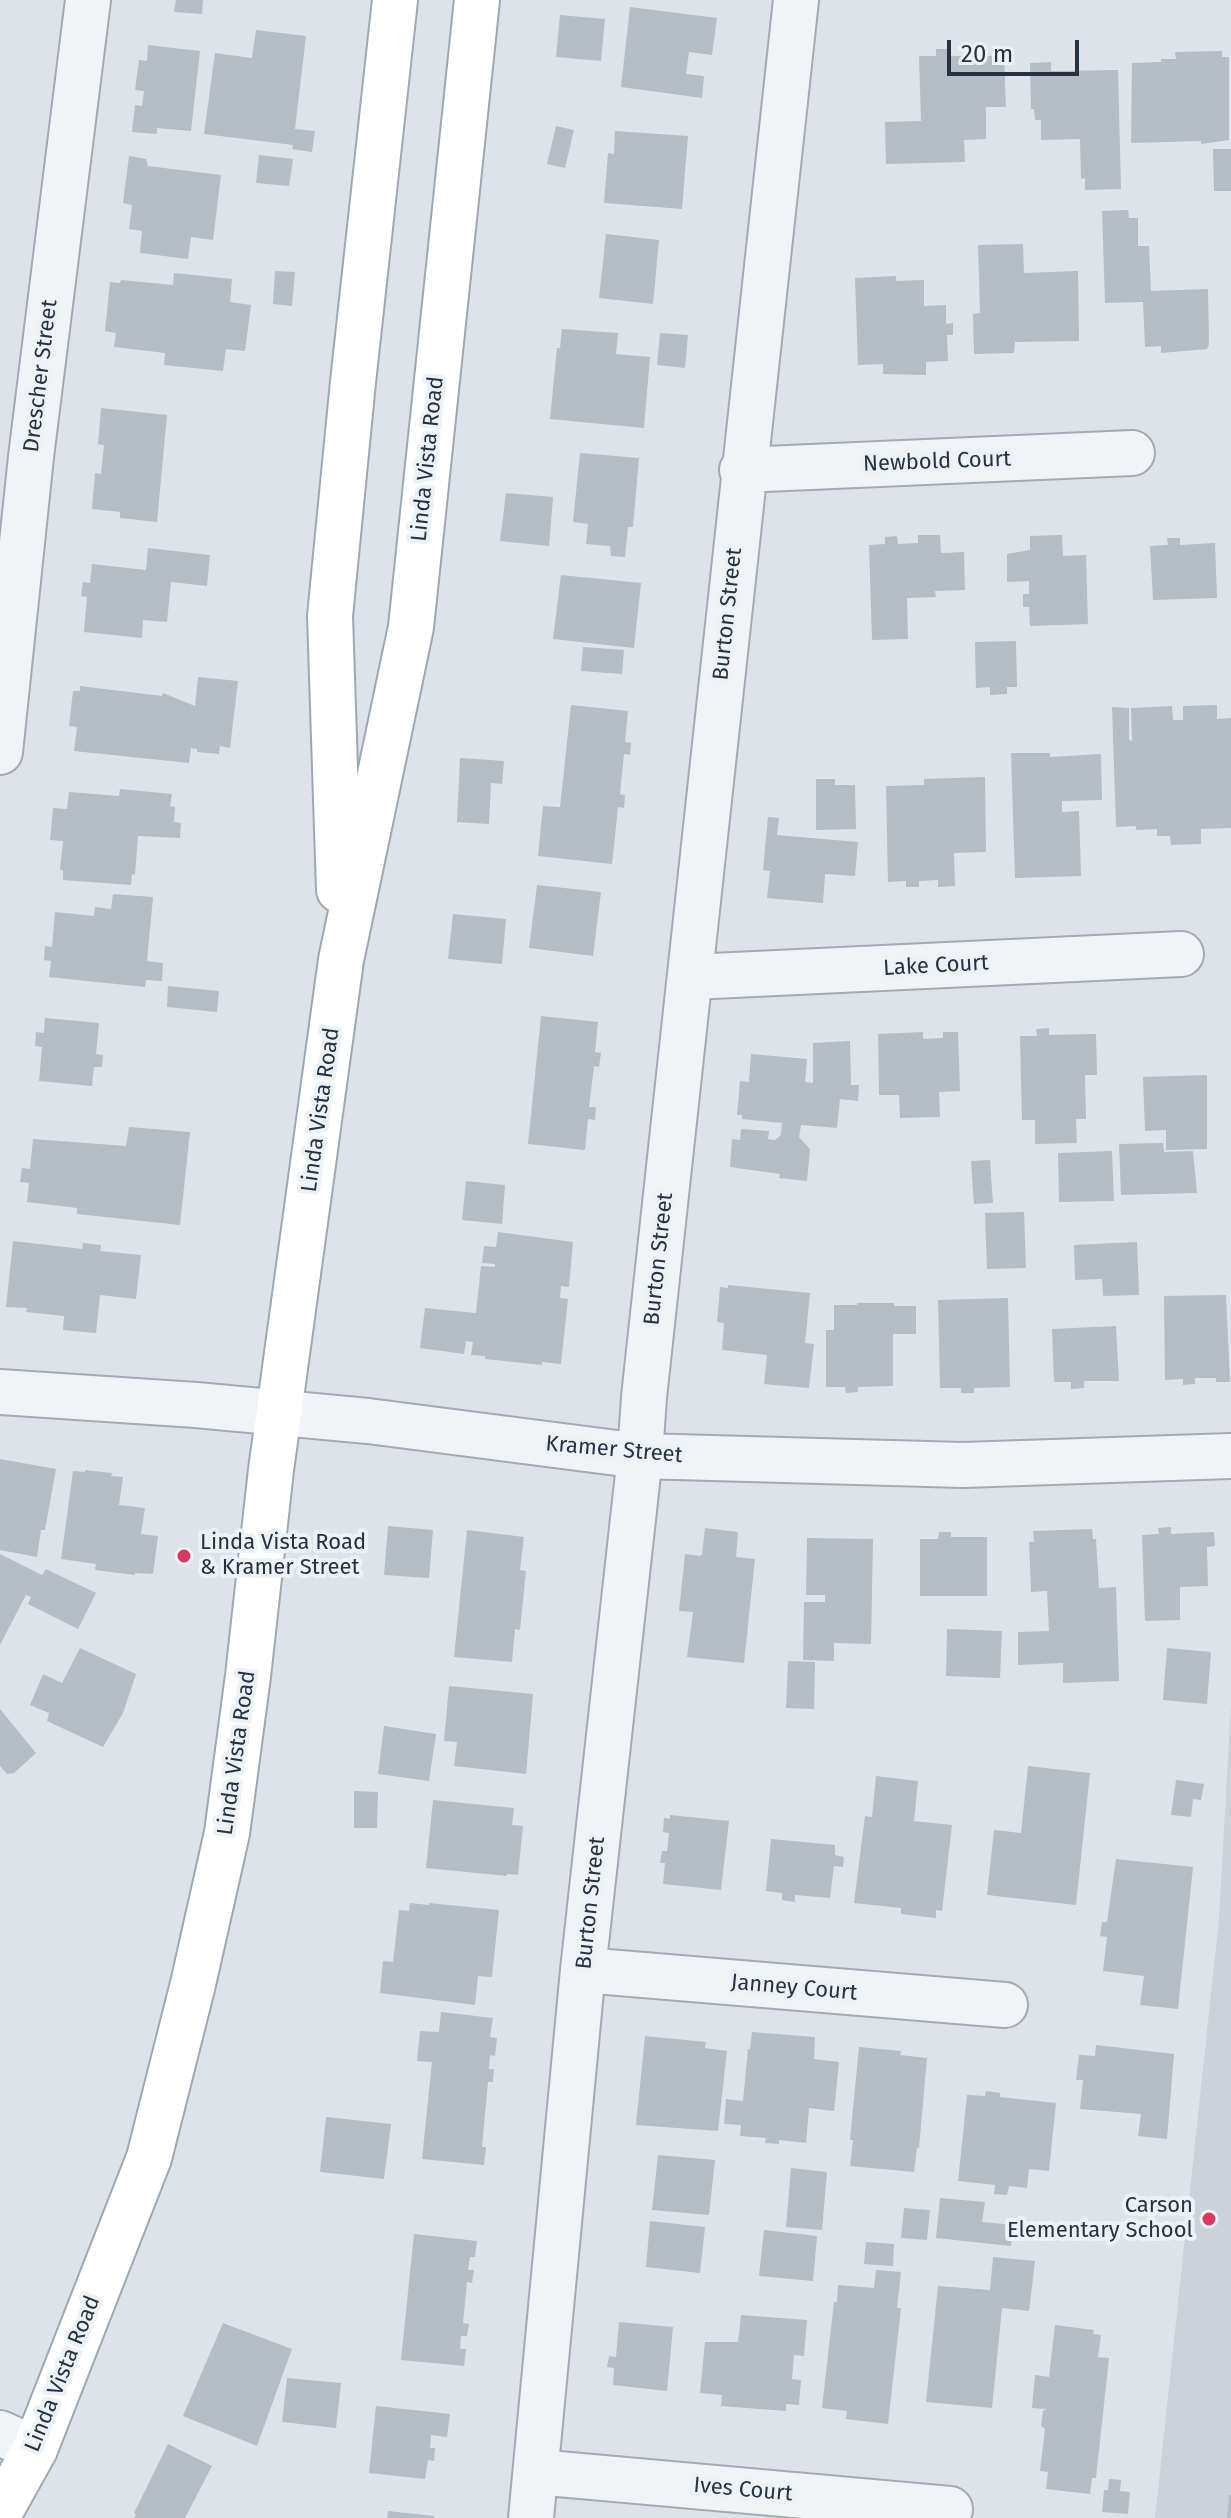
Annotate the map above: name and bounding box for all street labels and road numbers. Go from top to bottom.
street label: Drescher Street [19,298,63,454]
street label: Linda Vista Road [406,375,450,543]
street label: Newbold Court [863,446,1011,478]
street label: Burton Street [708,546,748,682]
street label: Lake Court [883,950,989,982]
street label: Linda Vista Road [296,1026,346,1194]
street label: Burton Street [639,1191,679,1327]
street label: Kramer Street [544,1431,684,1469]
street label: Linda Vista Road [212,1669,262,1837]
street label: Burton Street [571,1835,611,1971]
street label: Janney Court [730,1969,858,2007]
street label: Linda Vista Road [20,2292,106,2456]
street label: Ives Court [692,2473,794,2507]

